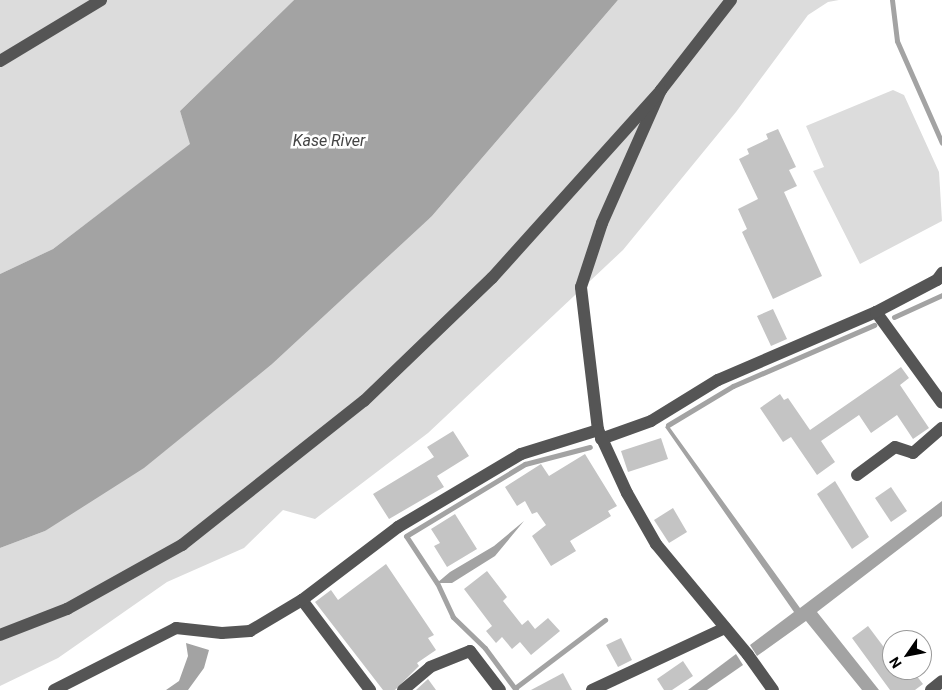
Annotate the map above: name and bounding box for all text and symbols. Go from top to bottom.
water label: Kase River [293,131,365,151]
north arrow [882,630,932,680]
text: N [886,654,905,671]

